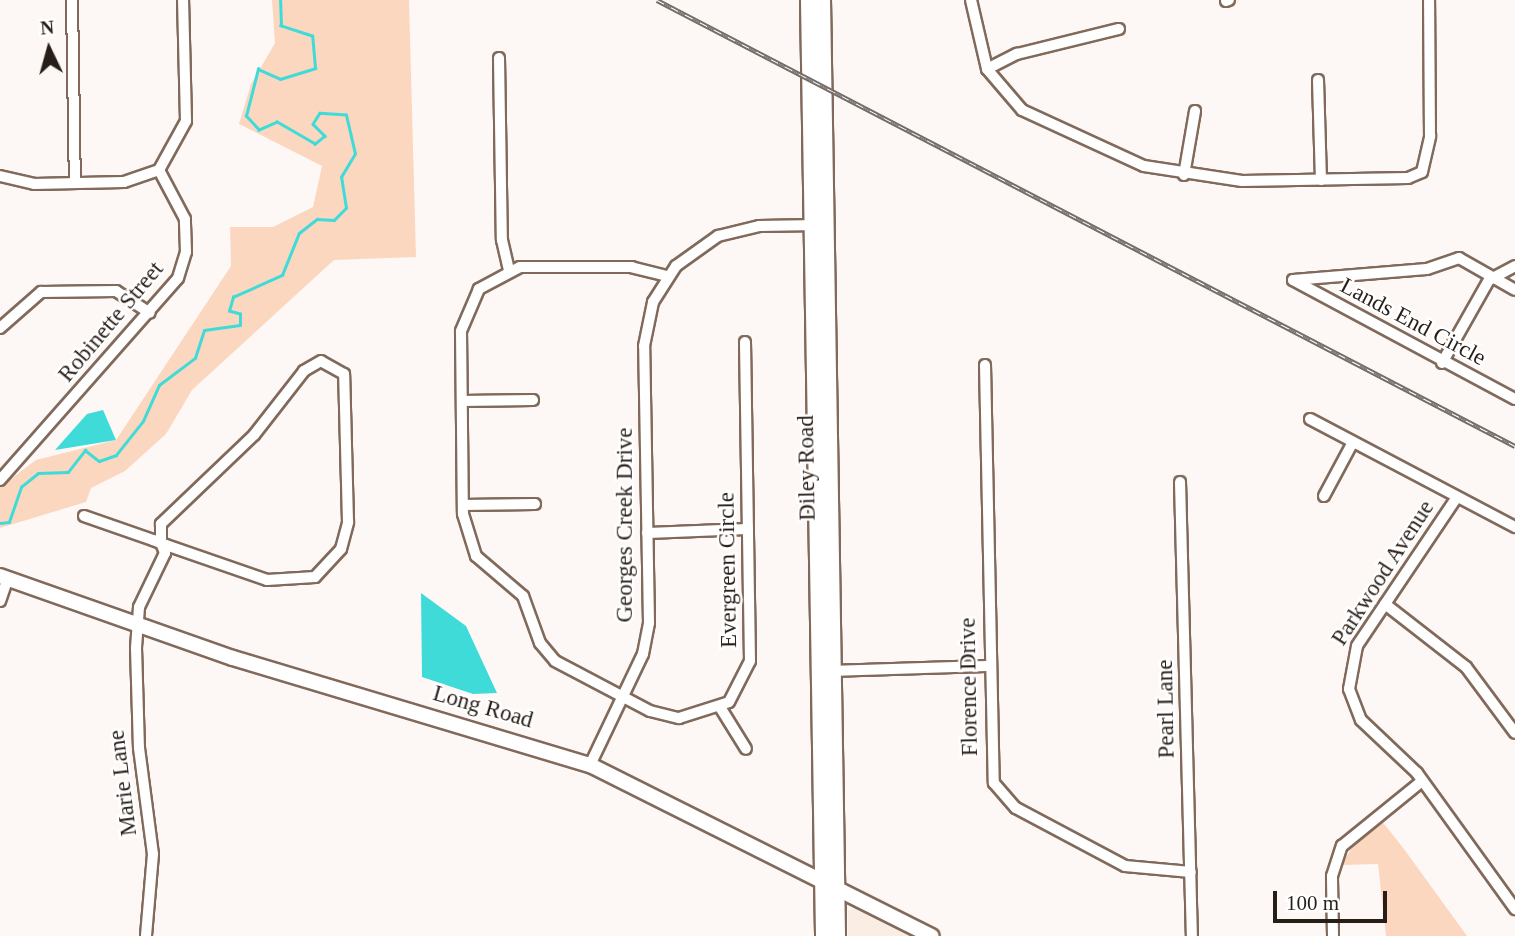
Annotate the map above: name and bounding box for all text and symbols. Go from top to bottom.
north arrow [14,14,84,84]
text: N [39,17,55,39]
street label: Robinette Street [53,256,169,388]
street label: Lands End Circle [1335,272,1491,372]
street label: Diley Road [792,415,822,521]
street label: Georges Creek Drive [611,427,639,623]
street label: Evergreen Circle [713,492,743,648]
street label: Parkwood Avenue [1325,495,1441,651]
street label: Florence Drive [954,617,984,757]
street label: Pearl Lane [1151,659,1181,759]
street label: Long Road [430,680,536,734]
street label: Marie Lane [103,728,143,838]
scale bar [1277,876,1391,920]
text: 100 m [1286,891,1339,915]

